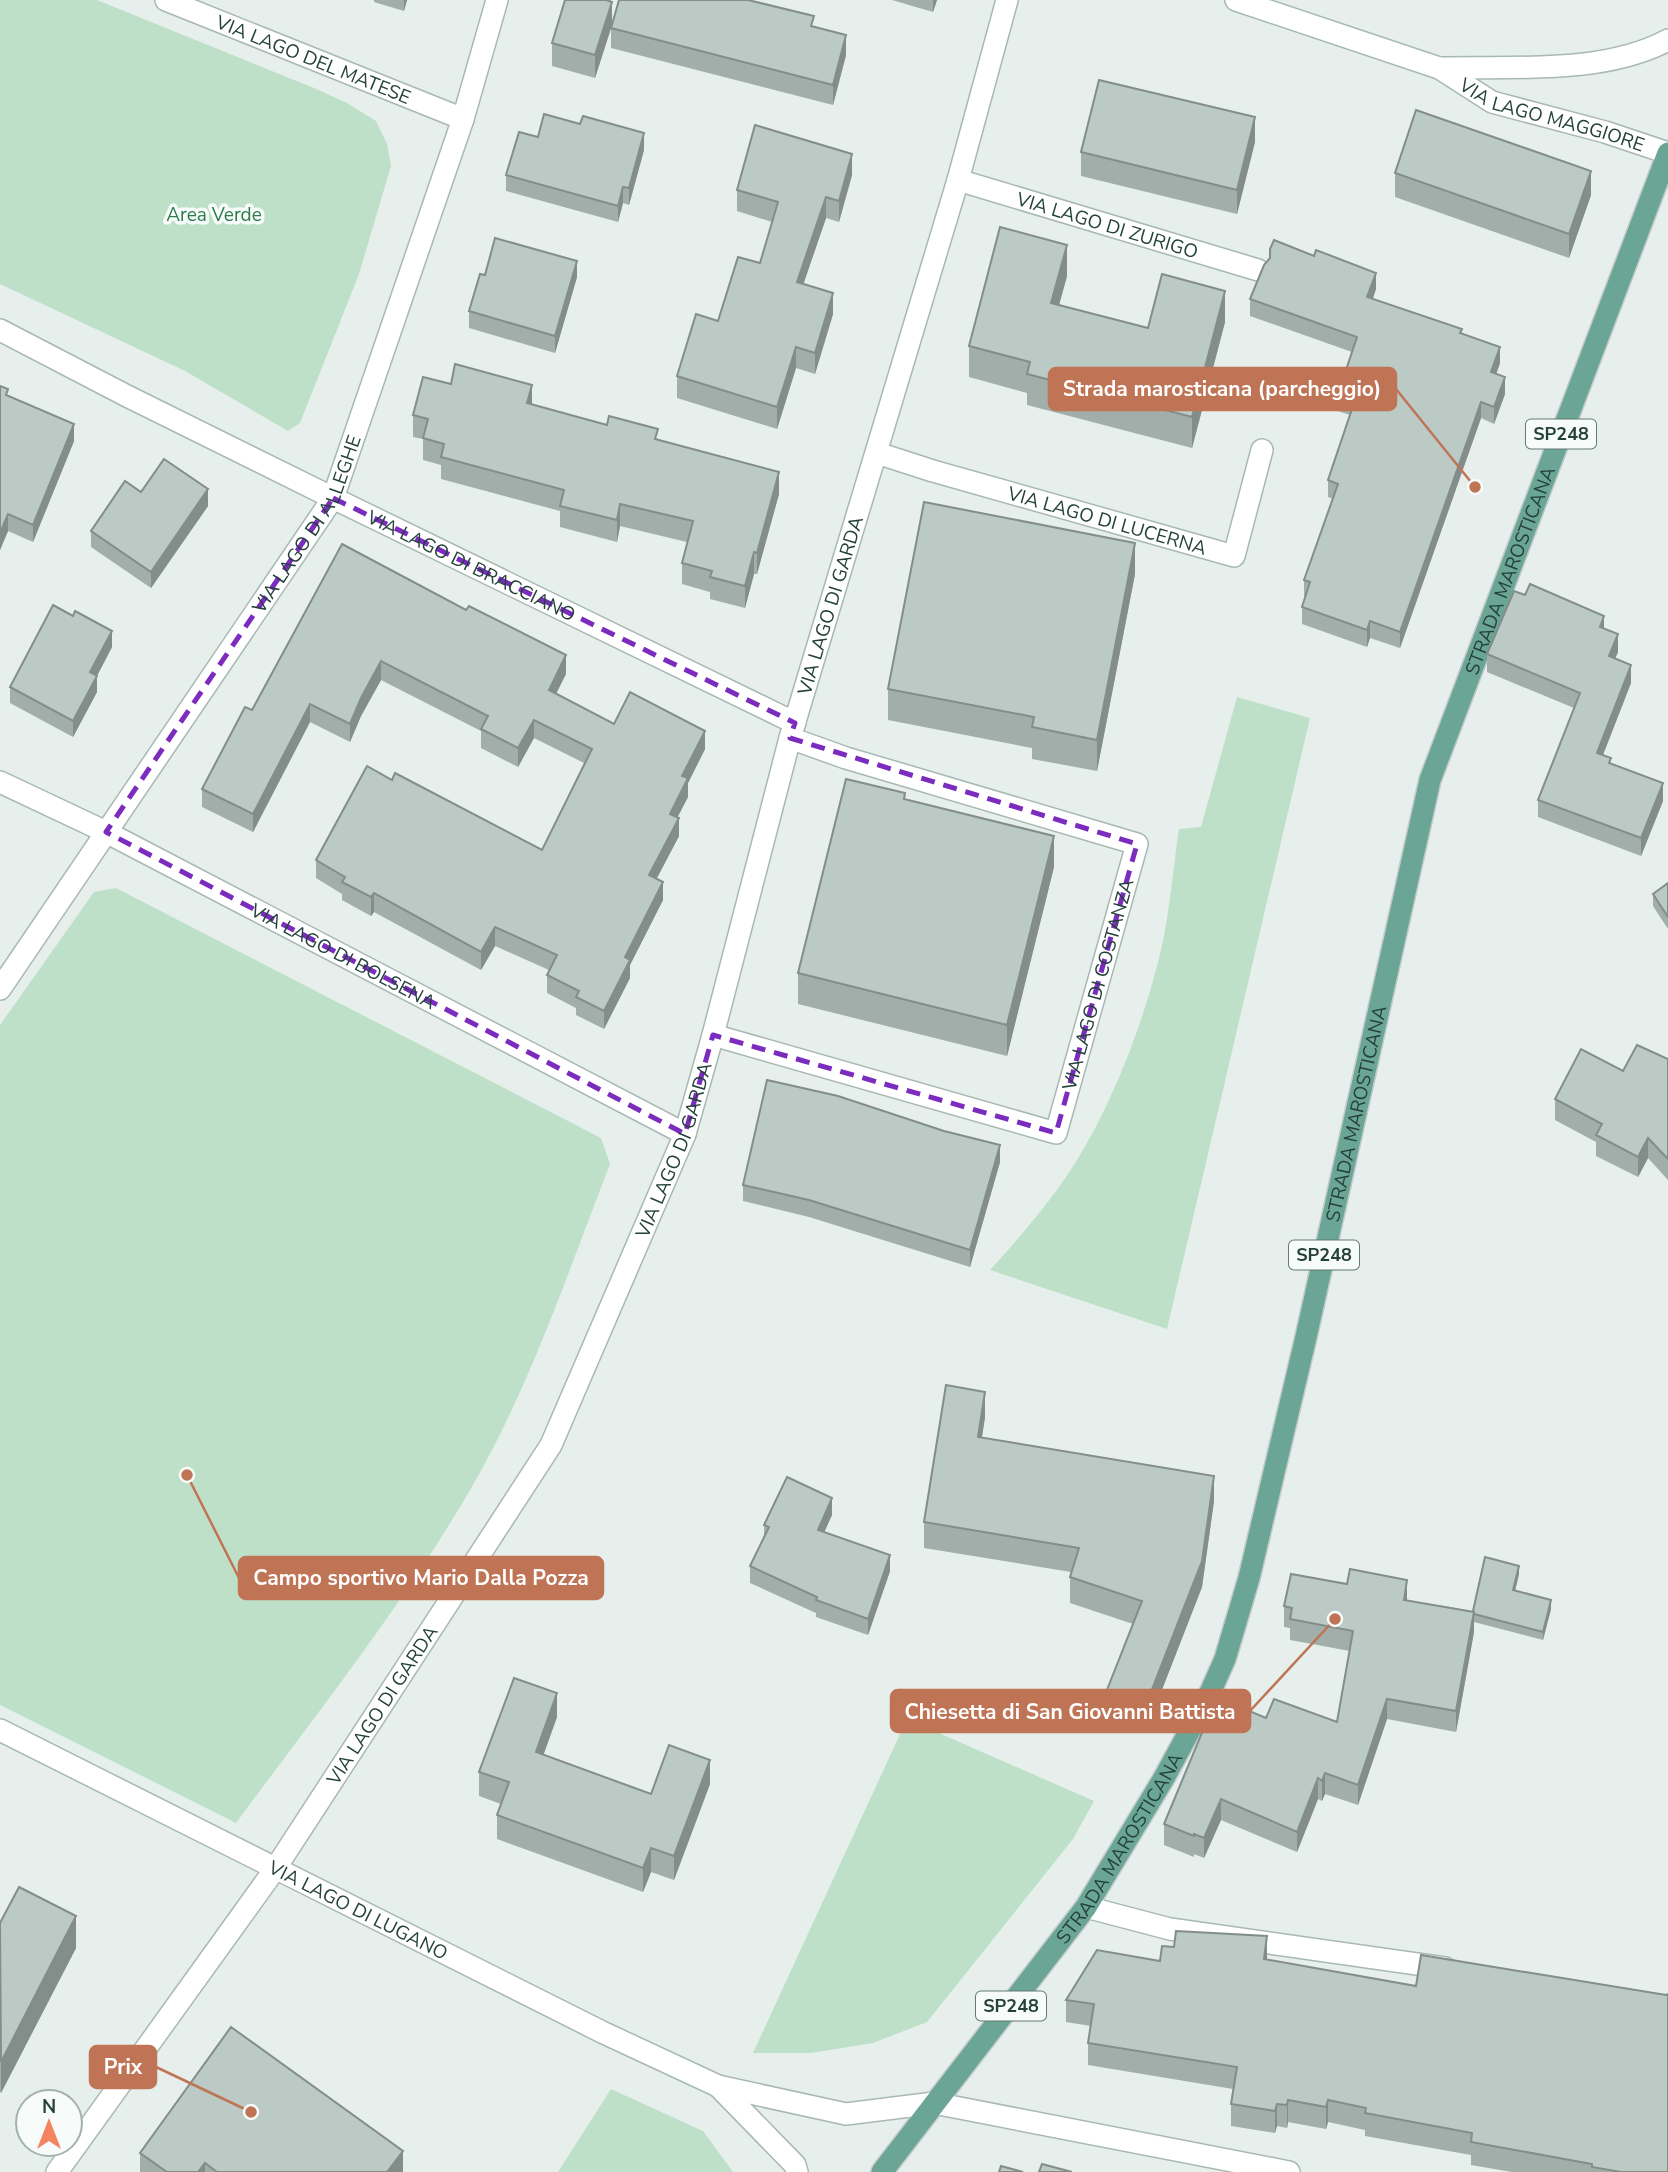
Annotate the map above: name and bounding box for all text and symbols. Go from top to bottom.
street label: VIA LAGO DEL MATESE [211,9,414,111]
street label: VIA LAGO MAGGIORE [1453,72,1648,158]
street label: VIA LAGO DI ZURIGO [1012,186,1201,265]
park label: Area Verde [166,202,262,228]
callout: Strada marosticana (parcheggio) [1049,368,1396,410]
text: Strada marosticana (parcheggio) [1063,375,1381,403]
road number: SP248 [1526,420,1596,448]
street label: VIA LAGO DI ALLEGHE [246,432,368,620]
street label: STRADA MAROSTICANA [1459,463,1562,679]
street label: VIA LAGO DI LUCERNA [1004,480,1210,562]
street label: VIA LAGO DI BRACCIANO [362,504,580,628]
street label: VIA LAGO DI GARDA [791,513,870,699]
street label: VIA LAGO DI COSTANZA [1056,876,1141,1094]
street label: VIA LAGO DI BOLSENA [245,897,440,1016]
street label: STRADA MAROSTICANA [1320,1003,1393,1225]
street label: VIA LAGO DI GARDA [629,1059,719,1243]
road number: SP248 [1289,1240,1359,1270]
callout: Campo sportivo Mario Dalla Pozza [239,1557,603,1599]
text: Campo sportivo Mario Dalla Pozza [253,1564,589,1592]
street label: VIA LAGO DI GARDA [321,1621,444,1791]
callout: Chiesetta di San Giovanni Battista [891,1690,1250,1732]
text: Chiesetta di San Giovanni Battista [904,1698,1236,1726]
street label: STRADA MAROSTICANA [1050,1748,1189,1950]
street label: VIA LAGO DI LUGANO [263,1854,452,1967]
road number: SP248 [976,1992,1046,2020]
callout: Prix [90,2046,156,2088]
text: Prix [104,2053,143,2081]
north arrow [14,2088,84,2158]
text: N [42,2094,56,2120]

